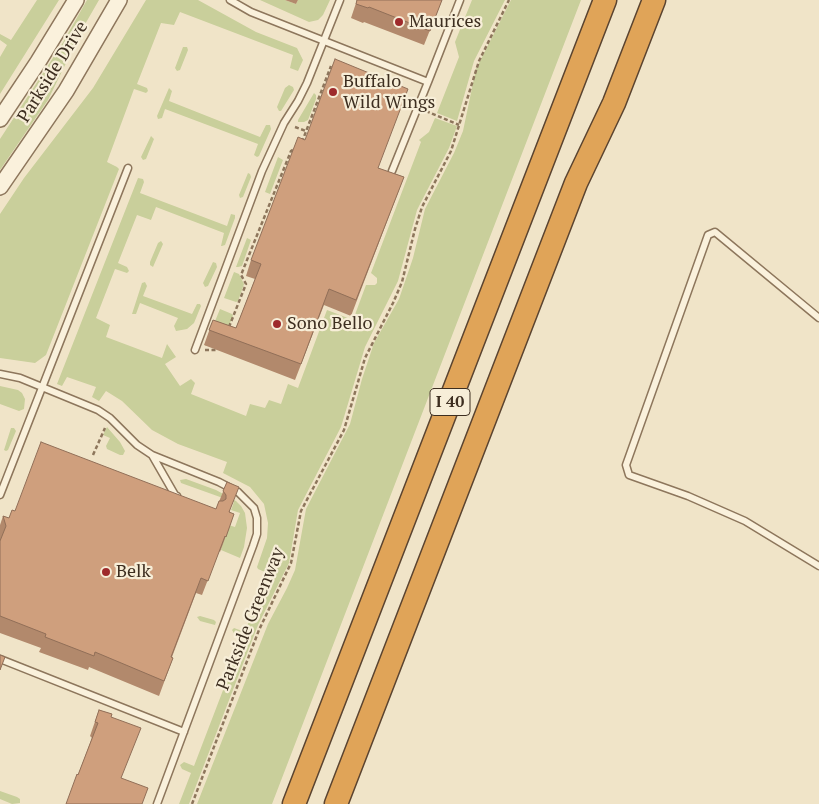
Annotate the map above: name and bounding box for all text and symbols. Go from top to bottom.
place label: Maurices [409,11,481,33]
marker: Maurices [393,16,405,28]
street label: Parkside Drive [13,17,93,127]
place label: Buffalo Wild Wings [343,71,435,114]
marker: Buffalo Wild Wings [327,86,339,98]
place label: Sono Bello [287,313,373,335]
marker: Sono Bello [271,318,283,330]
road number: I 40 [430,388,470,416]
street label: Parkside Greenway [213,544,289,694]
place label: Belk [116,561,151,583]
marker: Belk [100,566,112,578]

